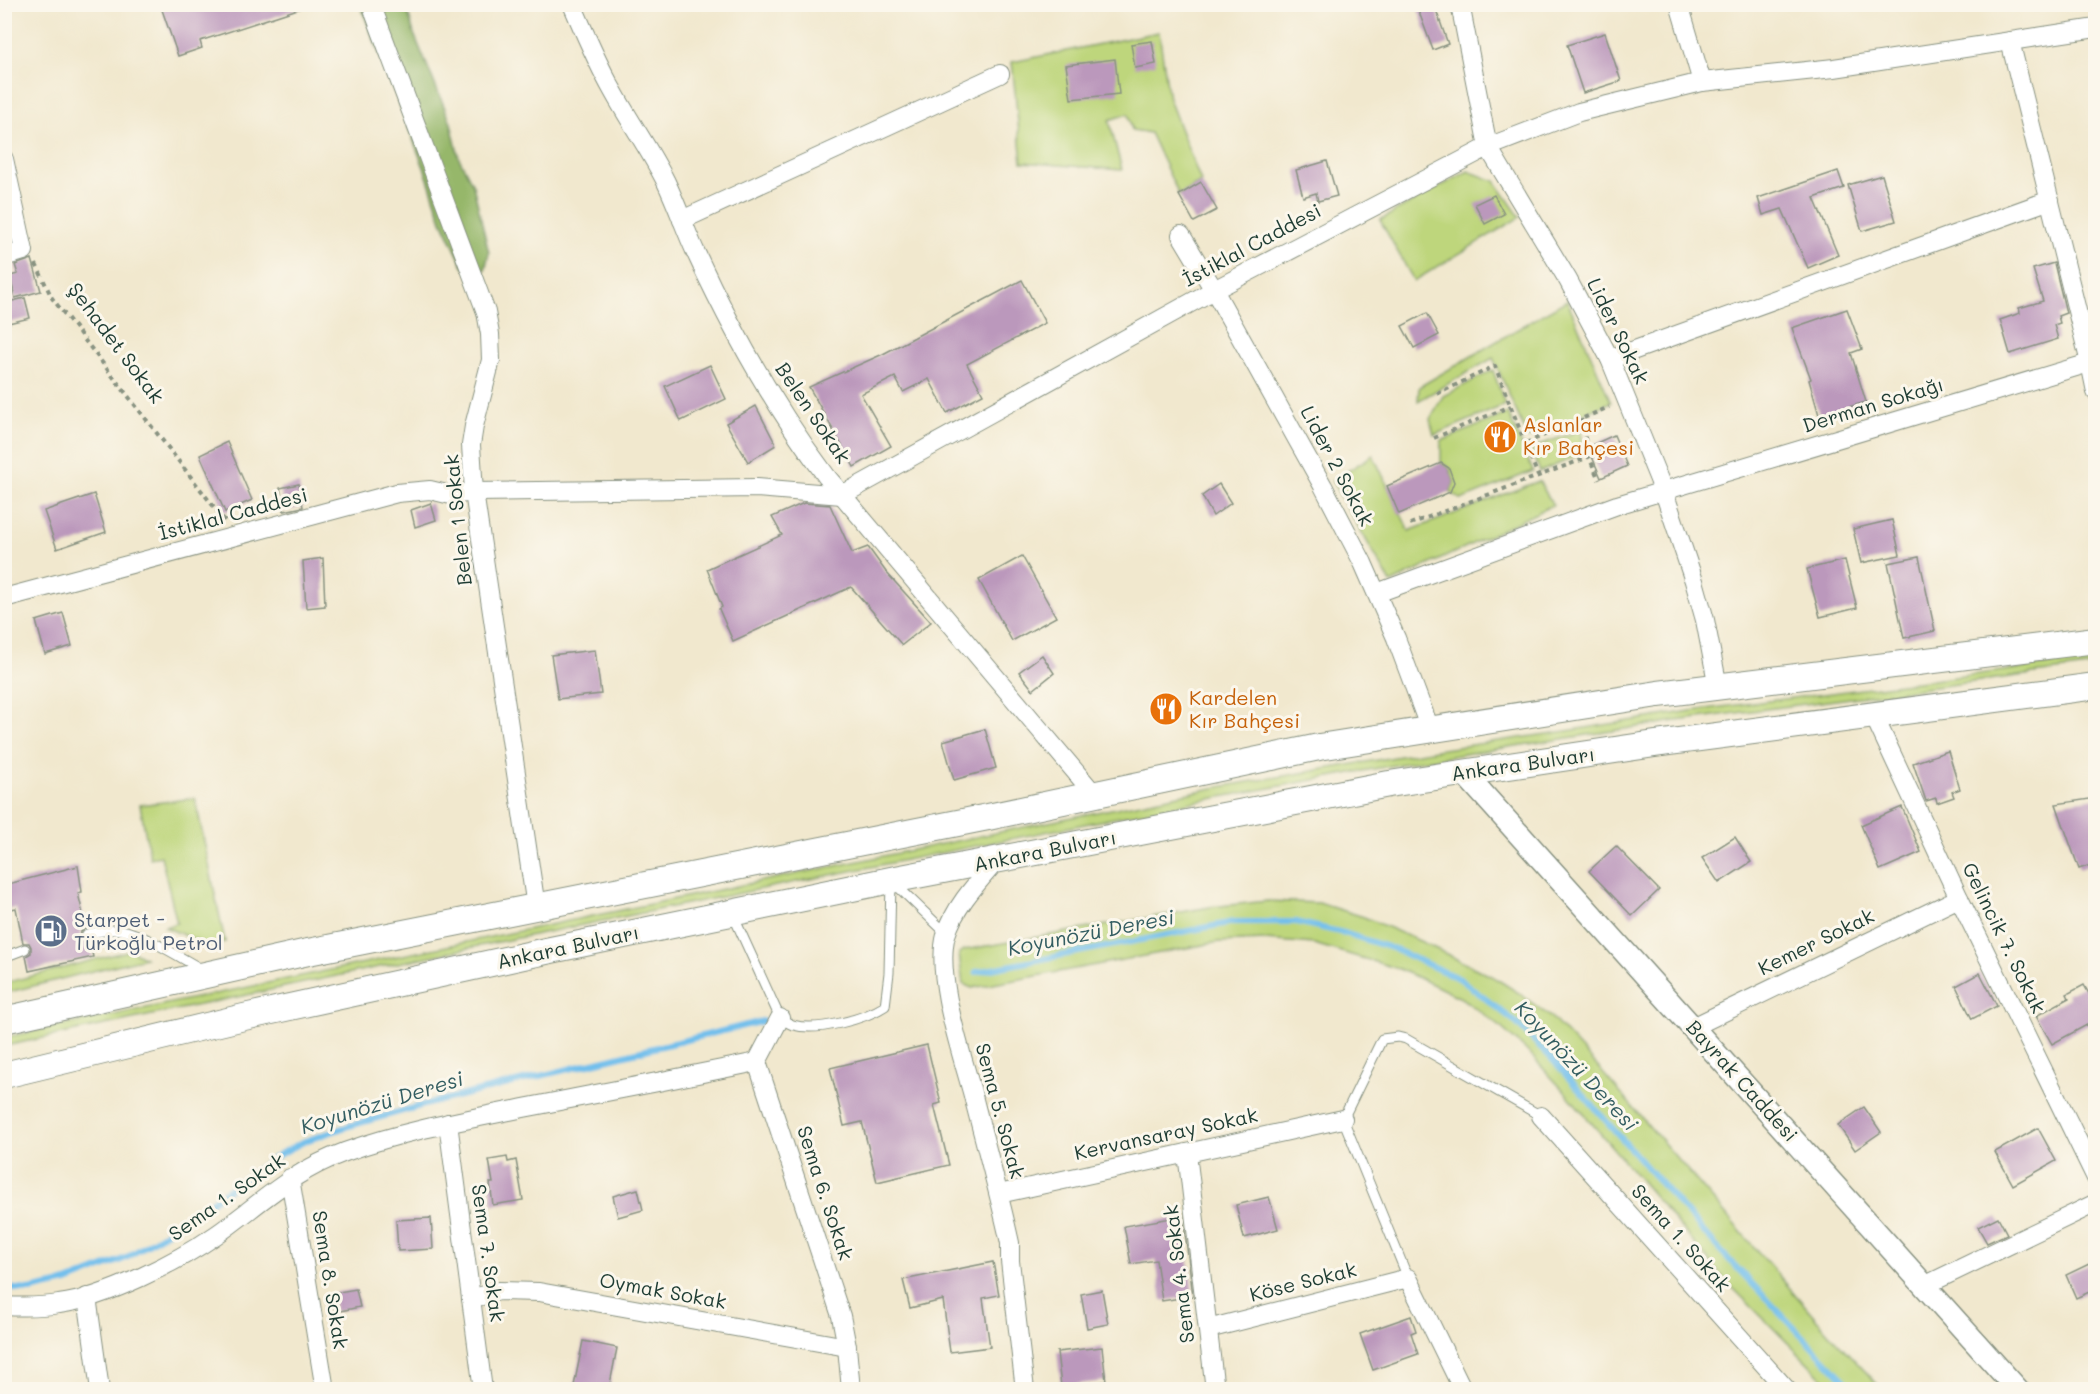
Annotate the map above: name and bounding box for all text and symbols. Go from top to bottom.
street label: İstiklal Caddesi [1178,197,1325,292]
street label: Lider Sokak [1582,273,1656,388]
street label: Şehadet Sokak [63,277,171,408]
street label: Belen Sokak [770,357,857,468]
street label: Derman Sokağı [1799,370,1946,438]
street label: Lider 2 Sokak [1295,401,1380,530]
place label: Aslanlar Kır Bahçesi [1523,411,1634,460]
restaurant icon: Aslanlar Kır Bahçesi [1482,419,1518,455]
street label: Belen 1 Sokak [437,453,477,587]
street label: İstiklal Caddesi [155,481,310,545]
place label: Kardelen Kır Bahçesi [1189,684,1300,733]
restaurant icon: Kardelen Kır Bahçesi [1148,691,1184,727]
street label: Ankara Bulvarı [1449,740,1596,786]
street label: Ankara Bulvarı [971,823,1118,877]
street label: Gelincik 7. Sokak [1957,858,2053,1017]
water label: Koyunözü Deresi [1005,902,1177,961]
street label: Kemer Sokak [1753,902,1878,980]
place label: Starpet - Türkoğlu Petrol [74,906,223,955]
fuel station icon: Starpet - Türkoğlu Petrol [33,913,69,949]
street label: Ankara Bulvarı [494,918,641,974]
water label: Koyunözü Deresi [1510,994,1645,1136]
street label: Bayrak Caddesi [1681,1014,1804,1147]
street label: Sema 5. Sokak [970,1040,1032,1181]
water label: Koyunözü Deresi [297,1064,467,1139]
street label: Kervansaray Sokak [1072,1101,1260,1165]
street label: Sema 6. Sokak [792,1122,860,1263]
street label: Sema 1. Sokak [163,1146,290,1246]
street label: Sema 1. Sokak [1626,1178,1737,1297]
street label: Sema 7. Sokak [466,1182,512,1323]
street label: Sema 4. Sokak [1157,1203,1199,1345]
street label: Sema 8. Sokak [307,1209,355,1351]
street label: Köse Sokak [1247,1255,1359,1307]
street label: Oymak Sokak [598,1266,729,1314]

